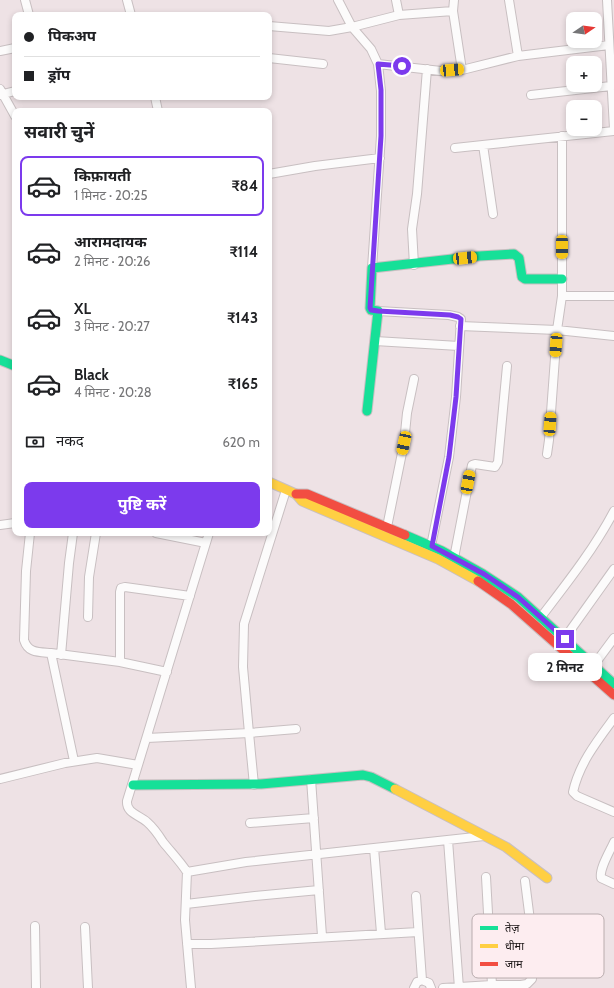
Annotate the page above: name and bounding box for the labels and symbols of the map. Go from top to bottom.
north arrow [566,12,602,48]
route start [393,57,411,75]
car [440,63,464,77]
car [556,235,568,259]
car [452,251,478,265]
car [549,333,563,357]
car [543,412,557,436]
car [396,430,412,456]
car [460,469,476,495]
route end [556,630,574,648]
callout: 2 मिनट [528,653,602,681]
legend [472,914,604,978]
text: तेज़ [505,921,520,935]
text: धीमा [505,939,524,953]
text: जाम [505,957,523,971]

